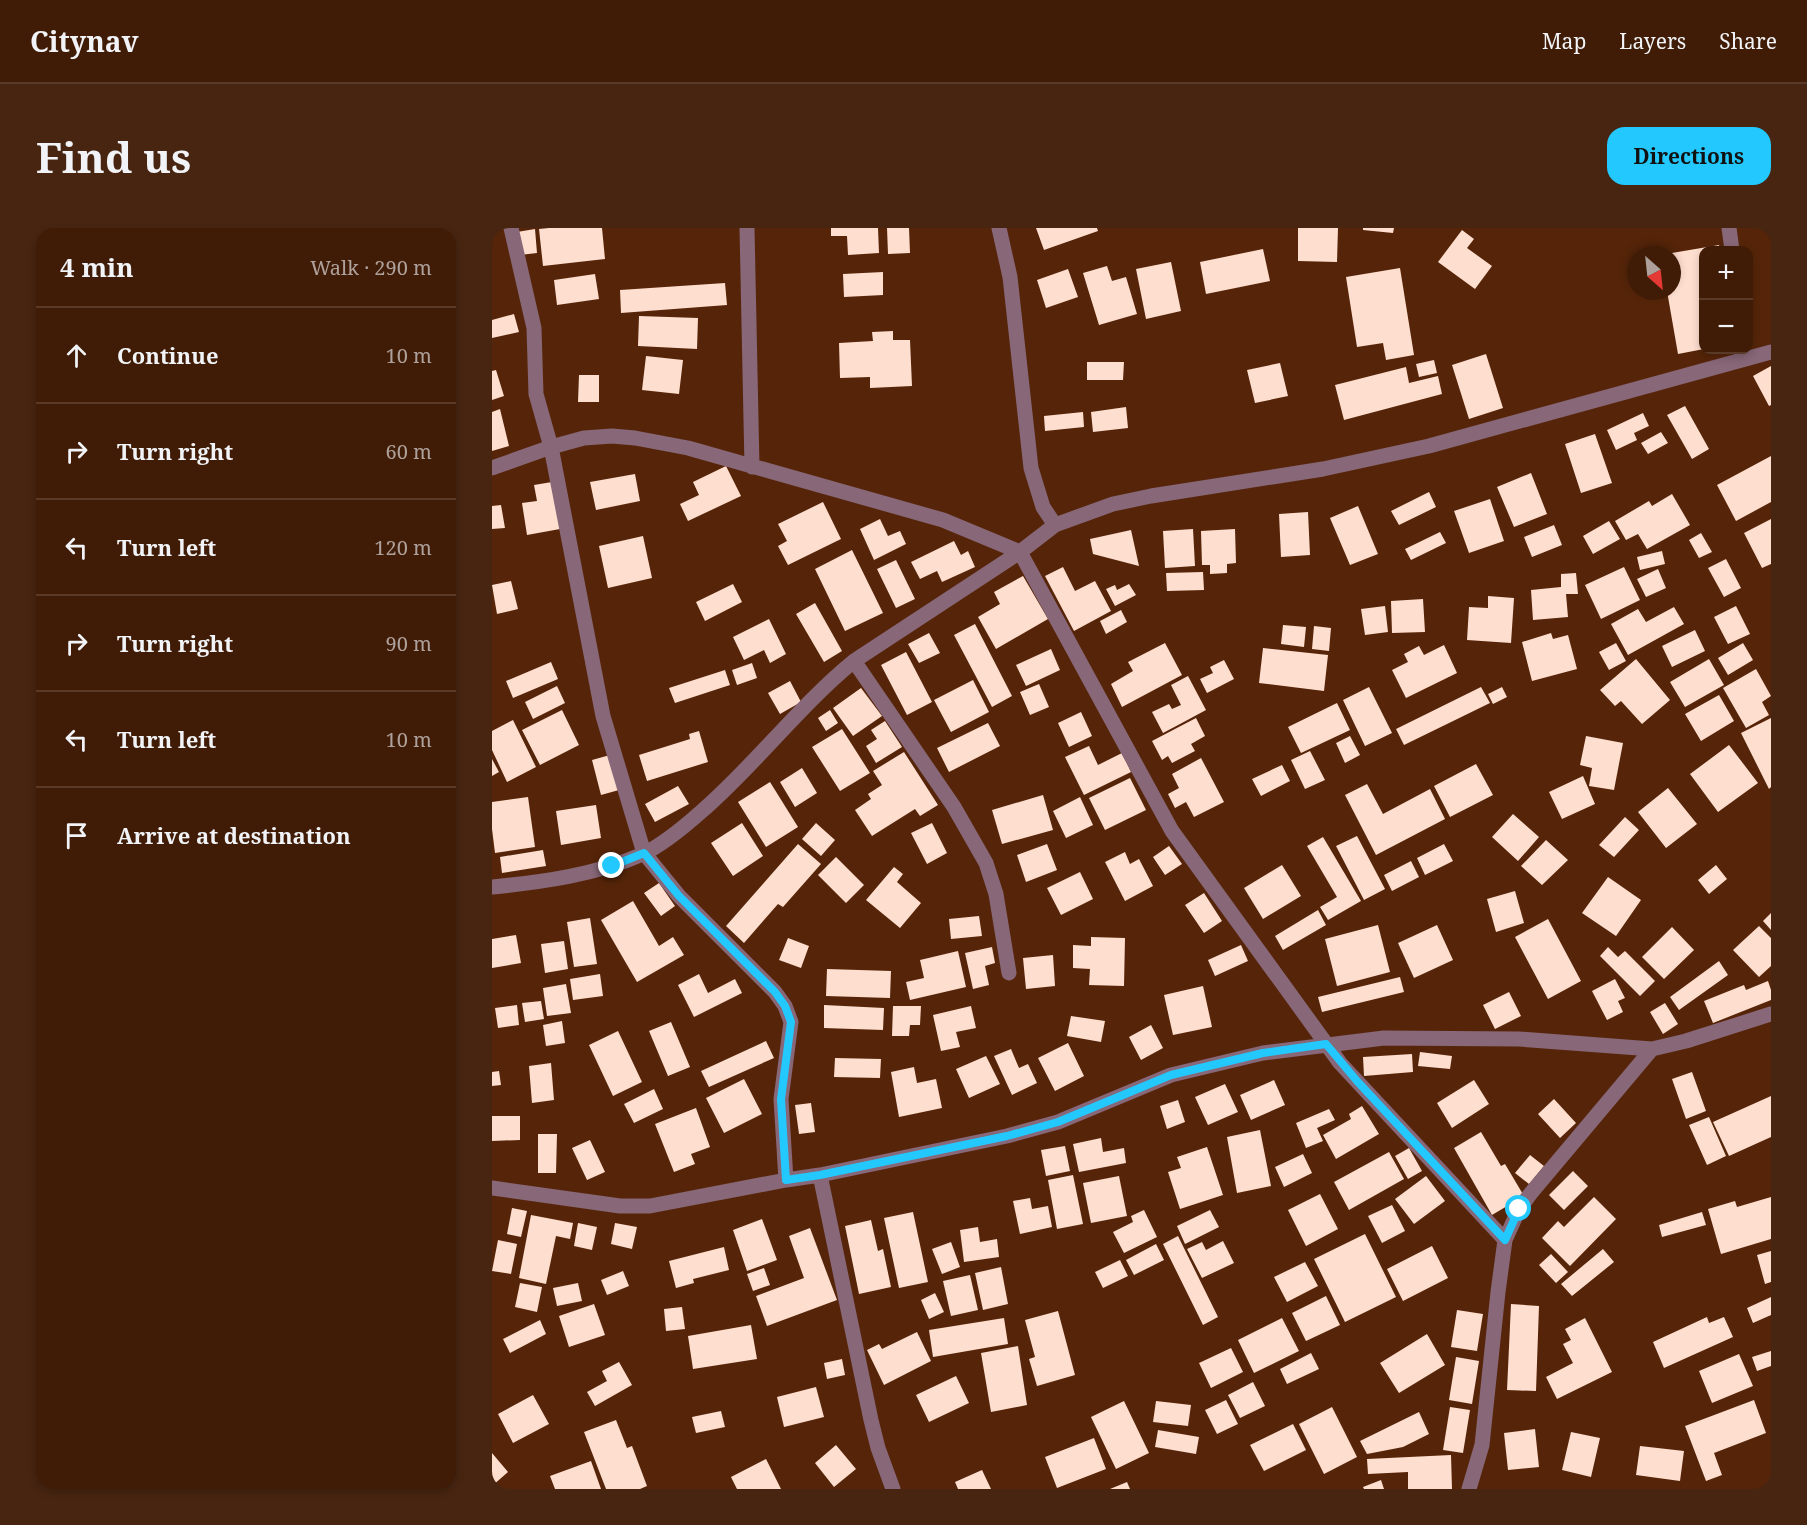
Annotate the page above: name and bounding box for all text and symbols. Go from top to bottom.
text: Citynav [30,22,139,60]
text: Map [1542,27,1586,55]
text: Layers [1619,27,1686,55]
text: Share [1719,27,1777,55]
button: Directions [1607,127,1771,185]
text: Find us [36,128,191,185]
north arrow [1627,246,1681,300]
map controls [1699,246,1753,354]
button: + [1699,246,1753,300]
text: 4 min [60,249,134,285]
text: Walk · 290 m [310,254,432,281]
button: − [1699,300,1753,354]
icon: ahead [60,339,93,372]
text: Continue [117,340,219,370]
text: 10 m [386,342,432,369]
icon: right [60,435,93,468]
text: Turn right [117,436,233,466]
text: 60 m [386,438,432,465]
icon: left [60,531,93,564]
text: Turn left [117,532,216,562]
text: 120 m [374,534,432,561]
icon: right [60,627,93,660]
text: Turn right [117,628,233,658]
text: 90 m [386,630,432,657]
icon: left [60,723,93,756]
text: Turn left [117,724,216,754]
text: 10 m [386,726,432,753]
icon: arrive [60,819,93,852]
text: Arrive at destination [117,820,351,850]
route end [598,852,624,878]
route start [1505,1195,1531,1221]

